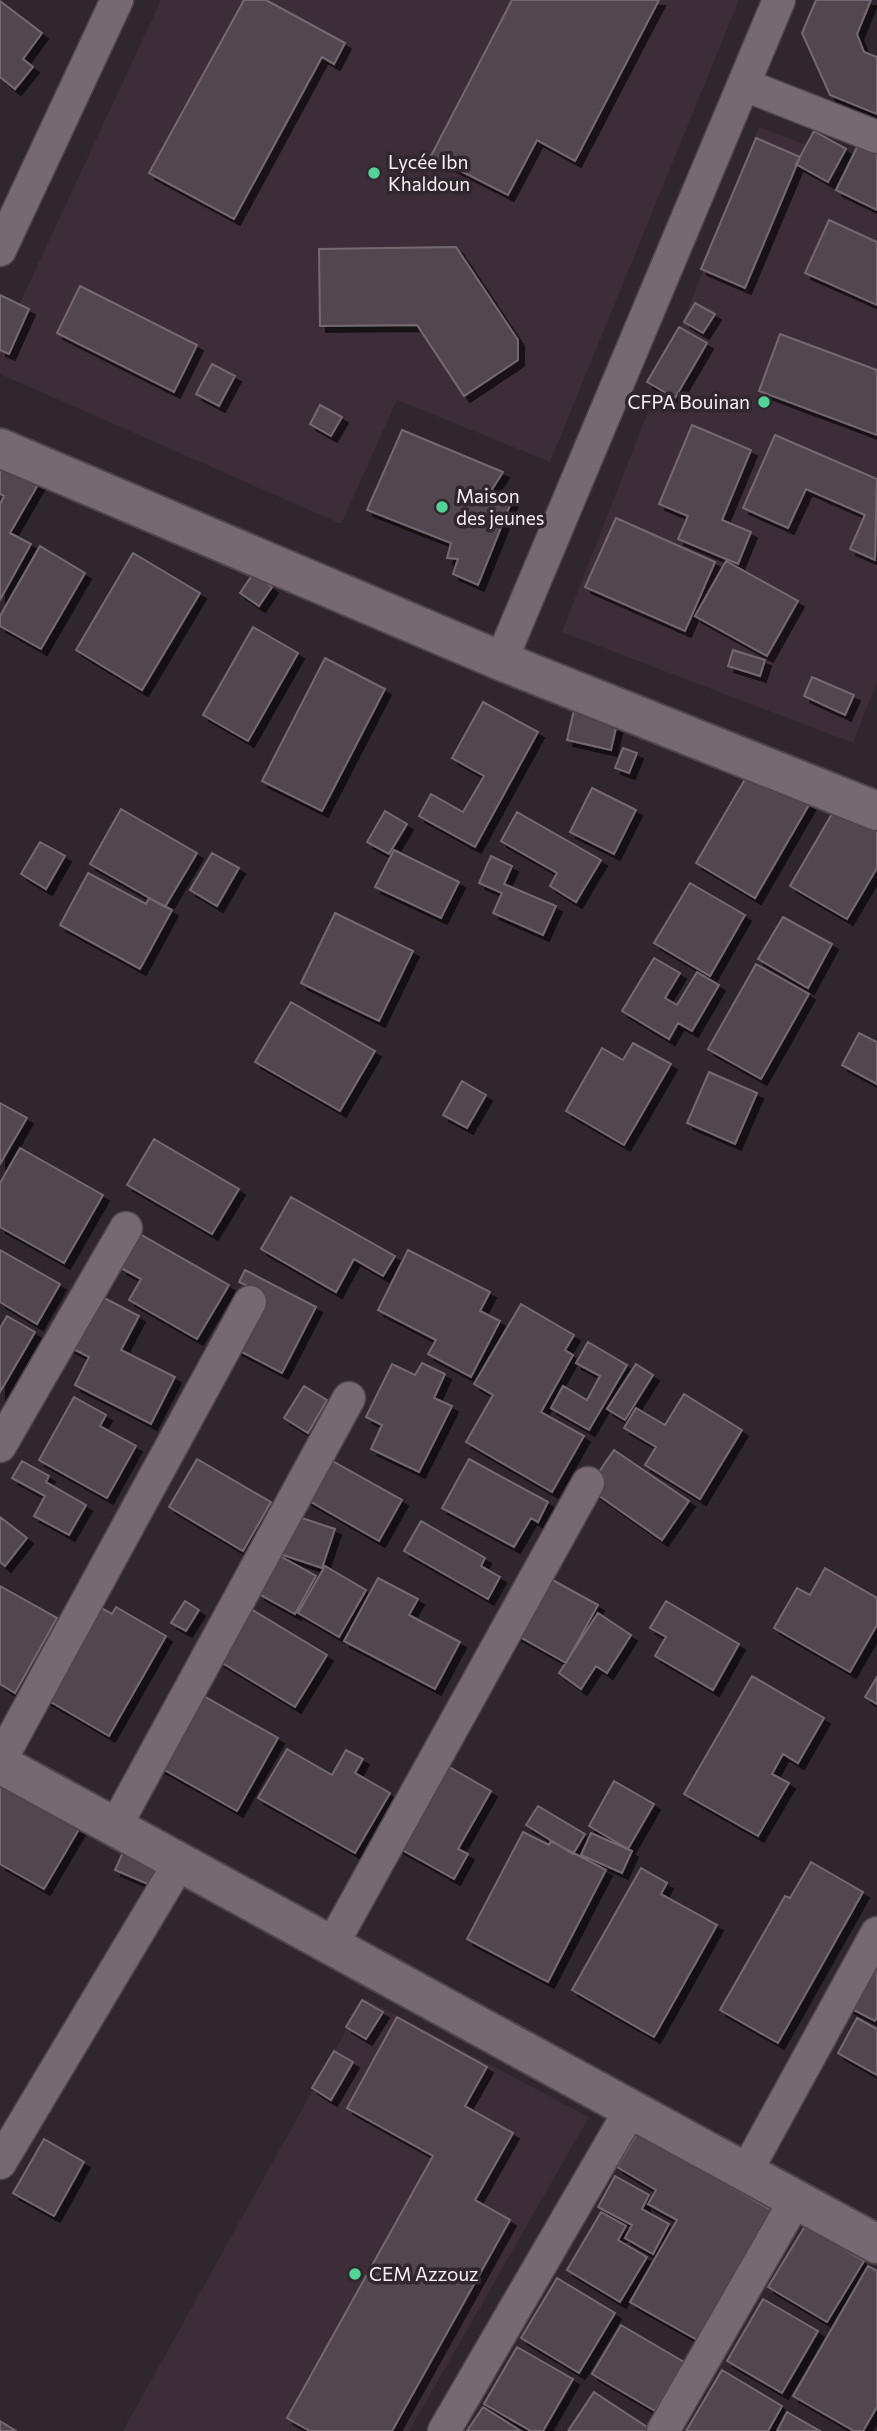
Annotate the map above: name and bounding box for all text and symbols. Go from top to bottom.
place label: Lycée Ibn Khaldoun [388,150,470,195]
marker: Lycée Ibn Khaldoun [366,165,382,181]
place label: CFPA Bouinan [628,390,750,413]
marker: CFPA Bouinan [756,394,772,410]
place label: Maison des jeunes [456,484,544,529]
marker: Maison des jeunes [434,499,450,515]
place label: CEM Azzouz [369,2262,479,2285]
marker: CEM Azzouz [347,2266,363,2282]

